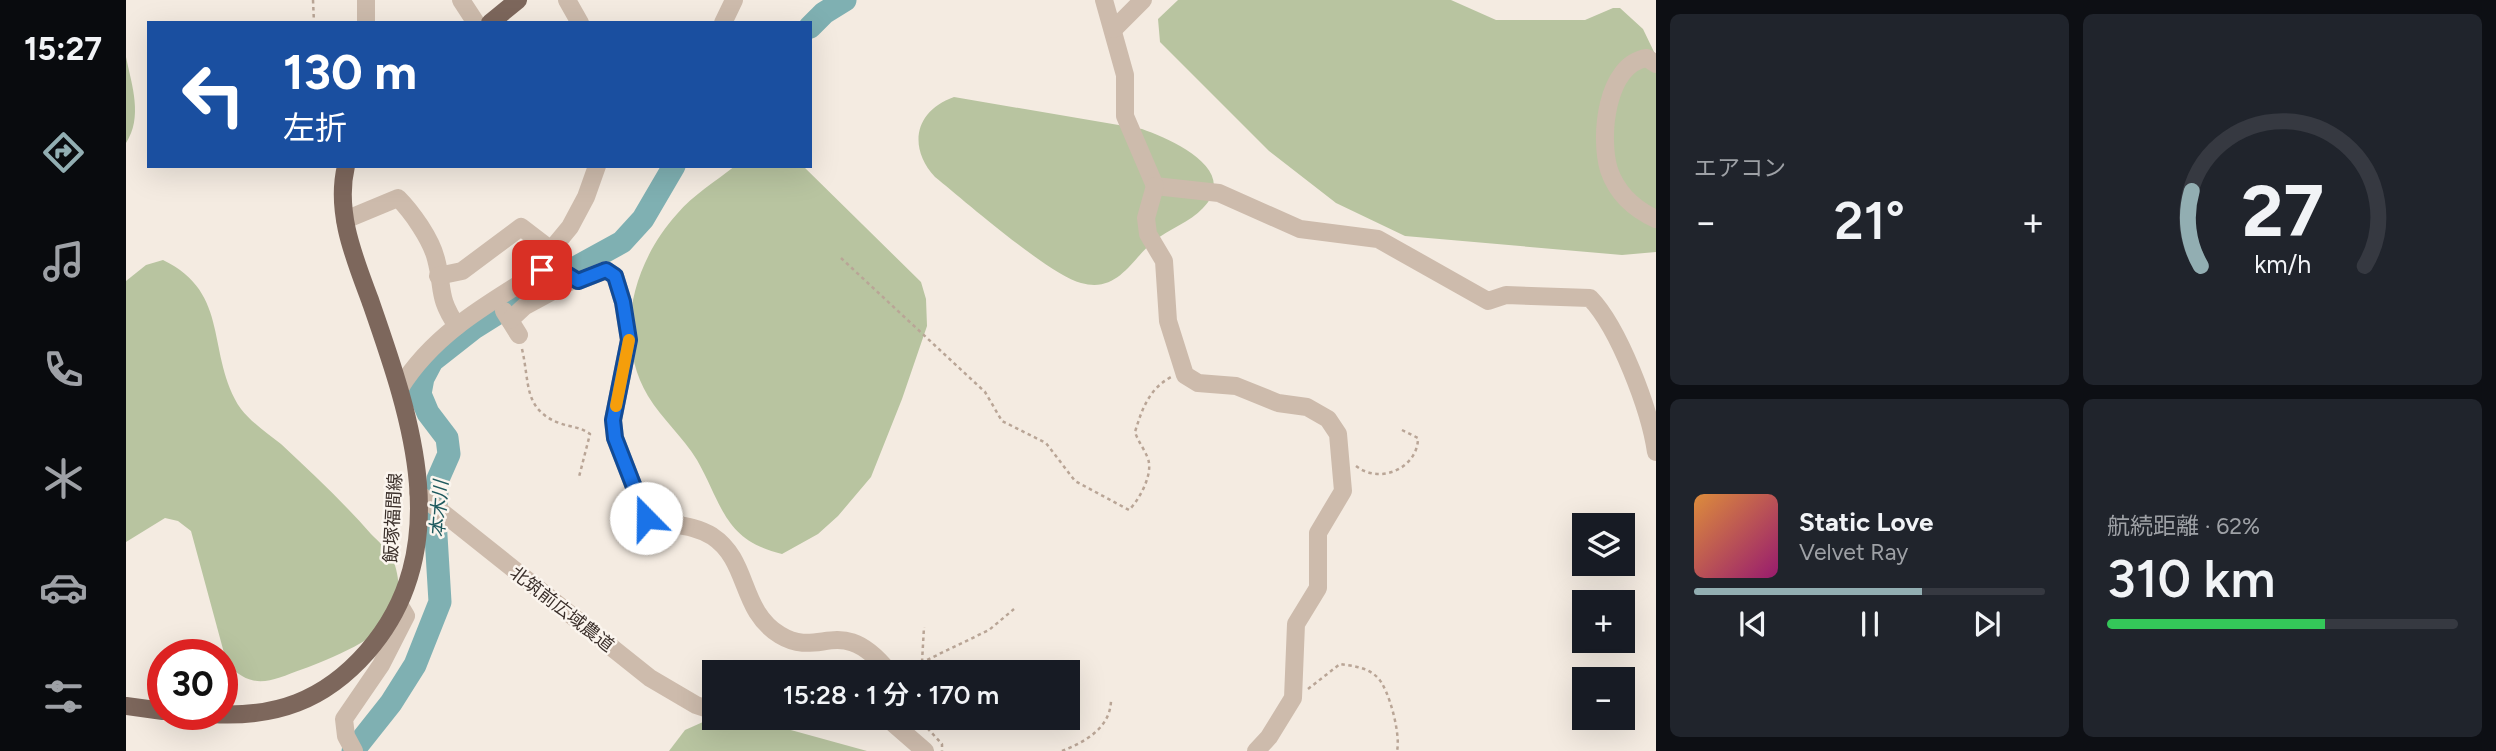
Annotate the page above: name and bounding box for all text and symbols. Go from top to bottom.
text: 15:27 [24,30,102,68]
text: 130 m [283,42,417,101]
icon: left [168,49,259,140]
text: 左折 [283,109,347,147]
icon: directions [39,128,88,177]
text: エアコン [1694,154,1786,182]
text: 27 [2241,167,2324,254]
text: 21° [1834,190,1905,252]
text: − [1694,199,1718,245]
text: + [2021,199,2045,245]
icon: music [39,237,88,286]
pin [512,240,572,300]
text: km/h [2254,248,2311,278]
icon: arrive [523,251,561,289]
icon: phone [39,345,88,394]
icon: climate [39,454,88,503]
street label: 飯塚福間線 [380,472,406,564]
water label: 本木川 [426,478,453,538]
position arrow [609,481,683,555]
text: Static Love [1799,506,1933,538]
text: 航続距離 · 62% [2107,512,2260,540]
map controls [1572,513,1635,730]
button: layers [1572,513,1635,576]
text: Velvet Ray [1799,538,1908,566]
text: 310 km [2107,548,2275,610]
street label: 北筑前広域農道 [506,562,618,656]
icon: car [39,563,88,612]
button: + [1572,590,1635,653]
icon: previous [1734,605,1772,643]
icon: pause [1851,605,1889,643]
icon: next [1968,605,2006,643]
speed limit sign: 30 [147,639,238,730]
button: − [1572,667,1635,730]
icon: filters [39,672,88,721]
text: 15:28 · 1 分 · 170 m [783,679,999,711]

